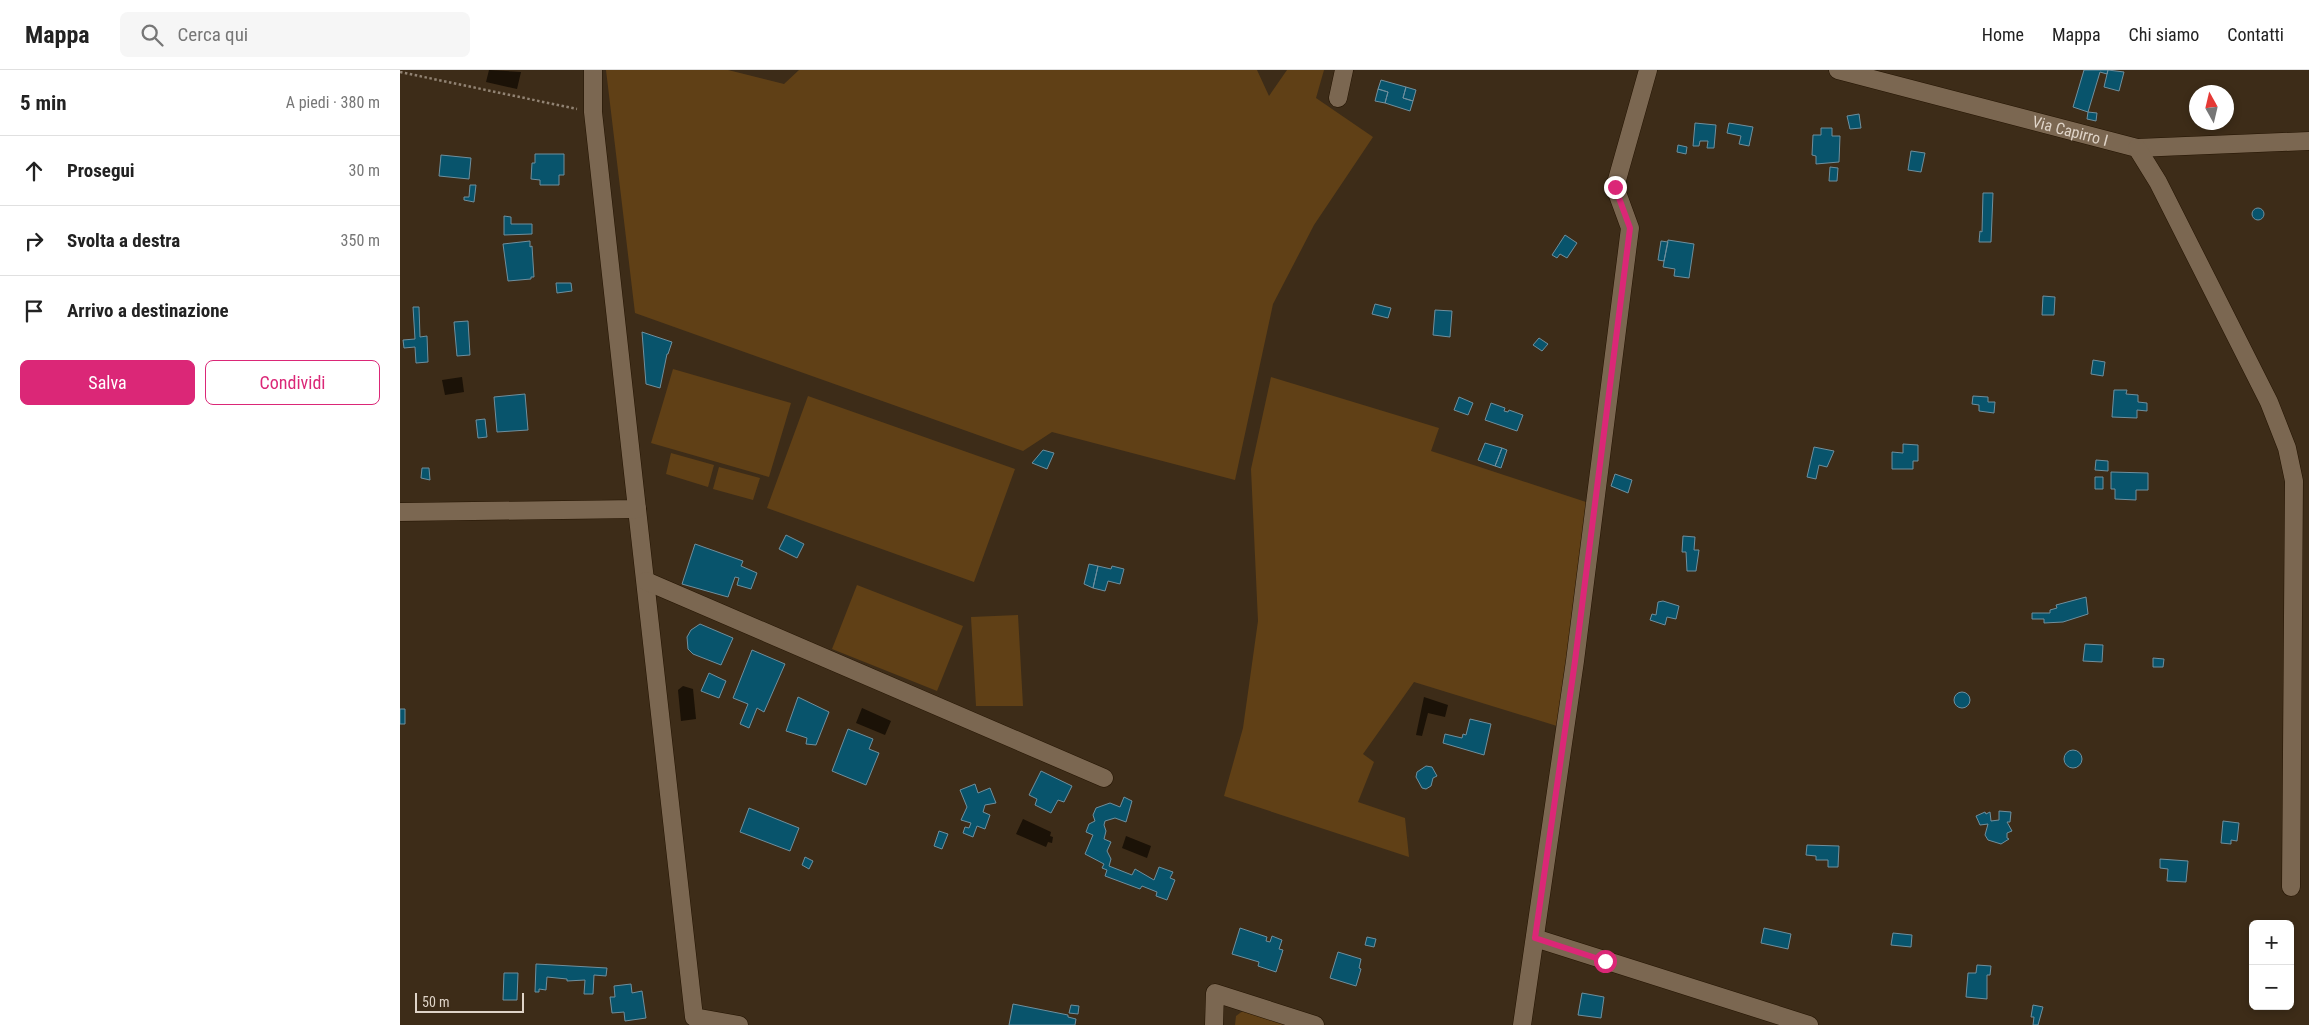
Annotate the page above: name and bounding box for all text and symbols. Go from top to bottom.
search box [120,12,470,57]
text: Mappa [25,21,90,49]
icon: search [138,21,166,49]
text: Cerca qui [178,23,248,46]
text: Home [1982,24,2024,45]
text: Mappa [2052,24,2101,45]
text: Chi siamo [2129,24,2199,45]
text: Contatti [2227,24,2284,45]
north arrow [2189,85,2234,130]
text: 5 min [20,91,67,115]
text: A piedi · 380 m [286,93,380,112]
street label: Via Capirro I [2030,112,2110,150]
icon: ahead [20,157,48,185]
text: Prosegui [67,159,135,182]
text: 30 m [348,161,380,180]
route end [1604,176,1627,199]
icon: right [20,227,48,255]
text: Svolta a destra [67,229,180,252]
text: 350 m [341,231,380,250]
icon: arrive [20,297,48,325]
text: Arrivo a destinazione [67,299,229,322]
button: Salva [20,360,195,405]
button: Condividi [205,360,380,405]
map controls [2249,920,2294,1010]
button: + [2249,920,2294,965]
route start [1594,950,1617,973]
button: − [2249,965,2294,1010]
scale bar [415,990,524,1013]
text: 50 m [422,994,450,1010]

